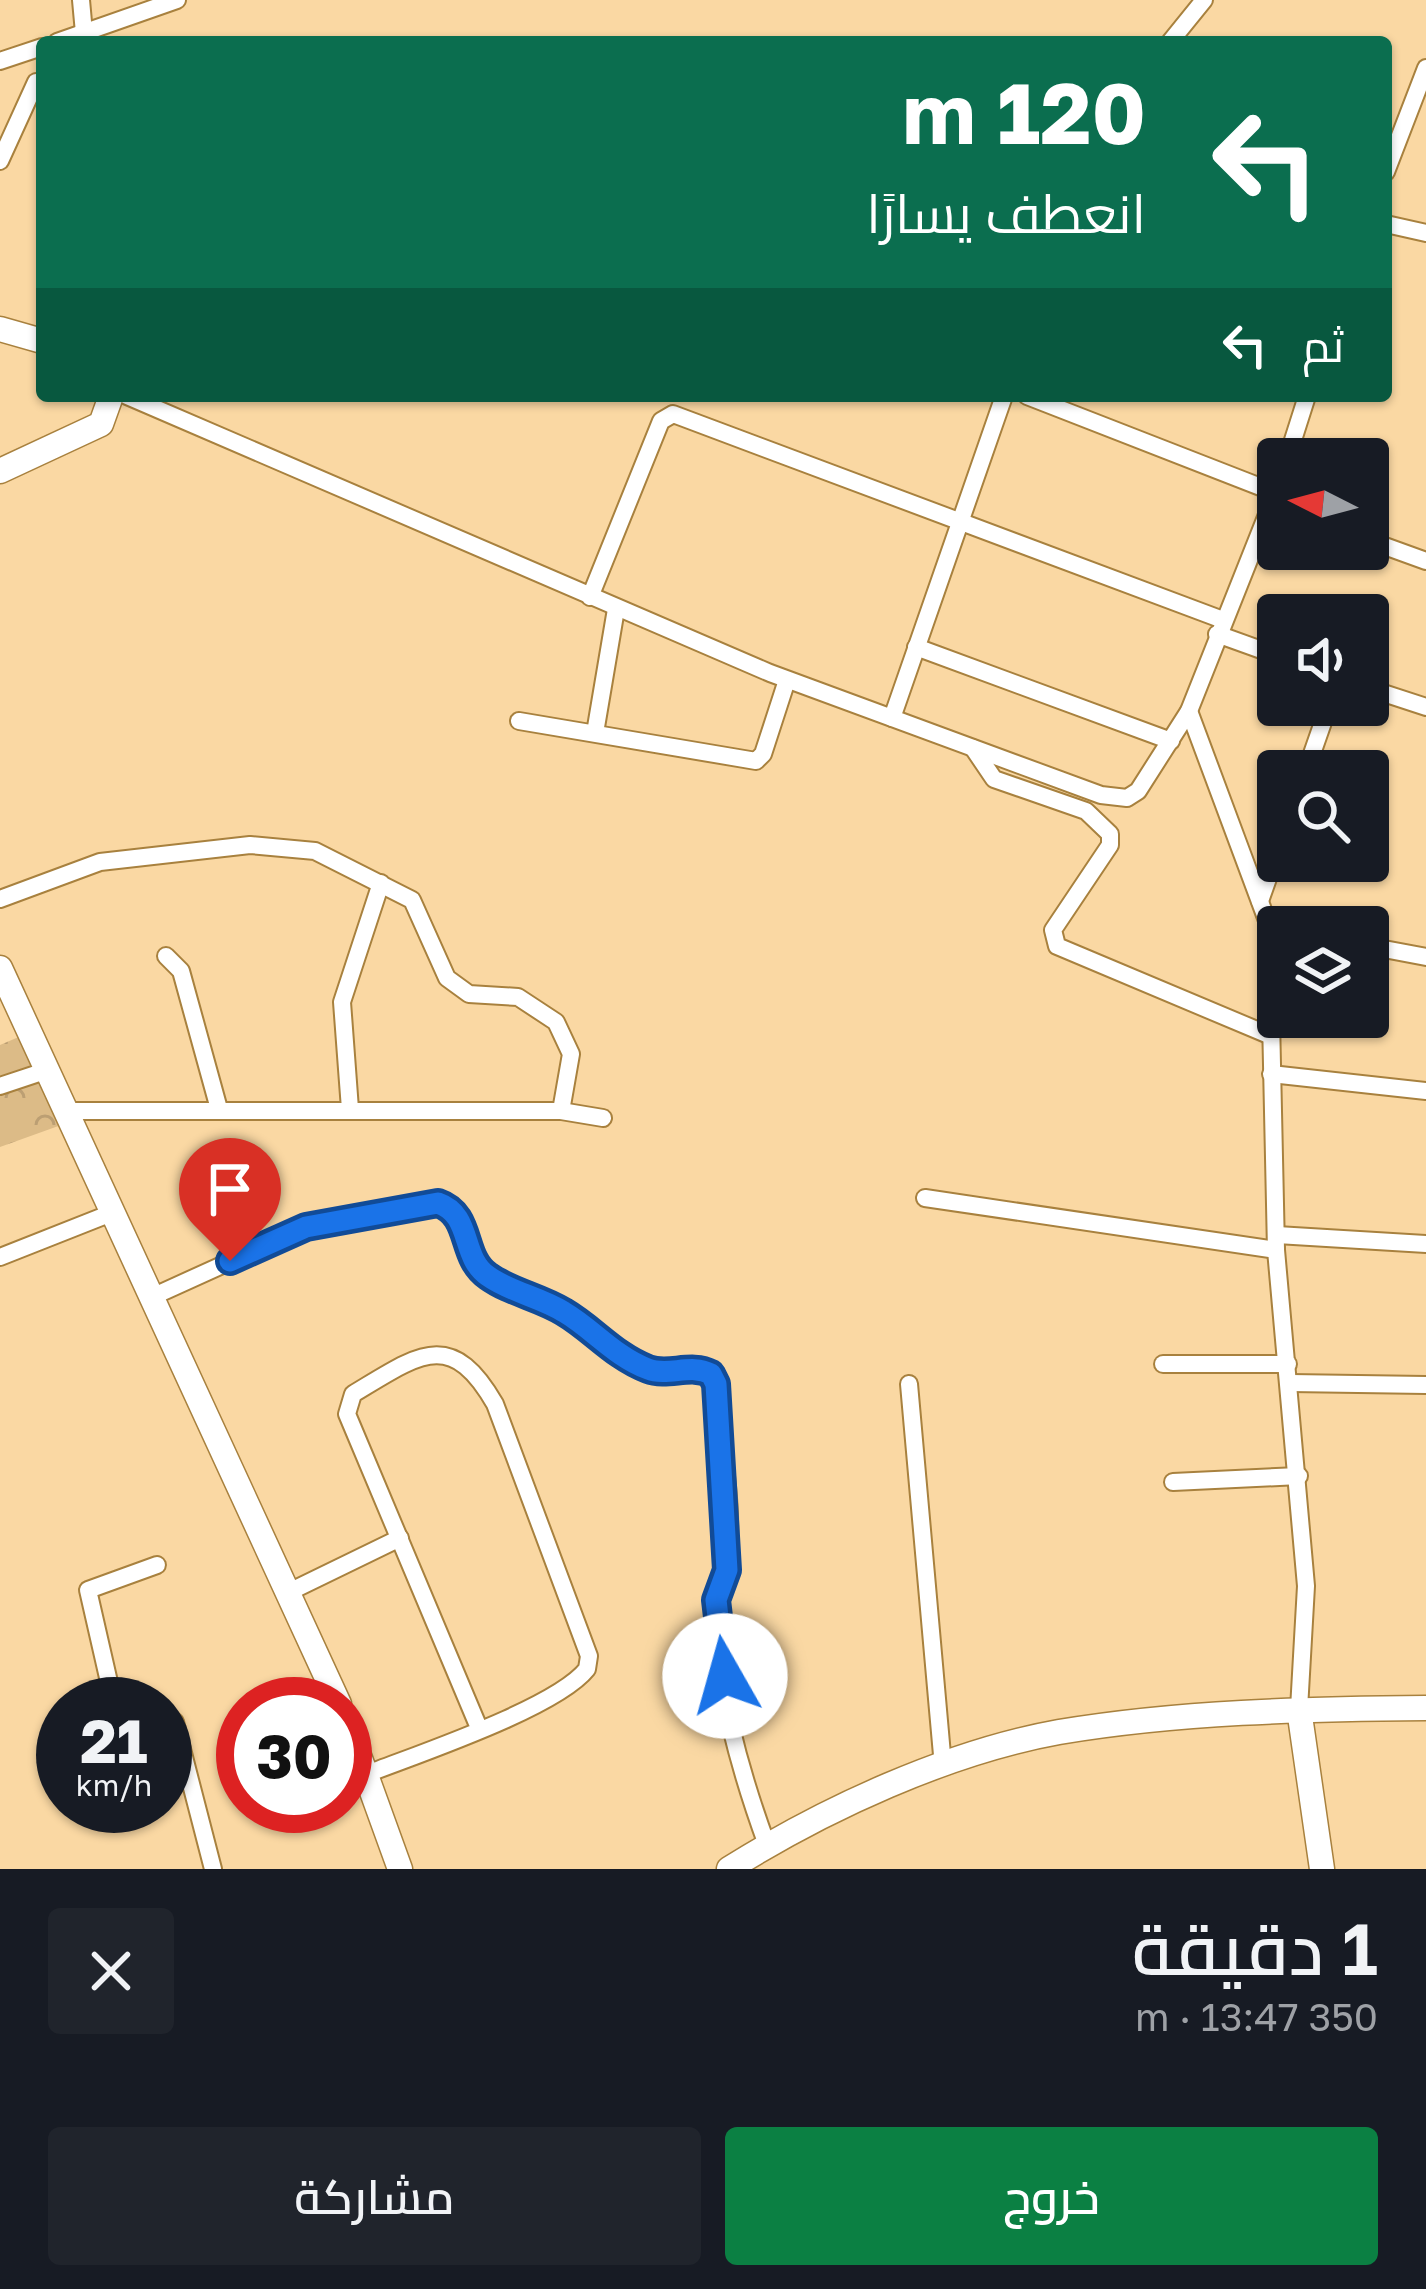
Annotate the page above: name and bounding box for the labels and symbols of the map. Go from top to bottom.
north arrow [1257,438,1389,570]
pin [179,1138,281,1261]
position arrow [662,1613,788,1739]
speed limit sign: 30 [216,1677,372,1833]

